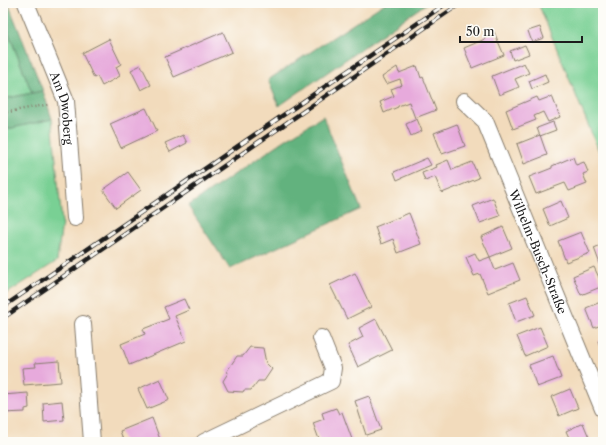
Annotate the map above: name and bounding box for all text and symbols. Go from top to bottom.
scale bar [460,18,582,44]
text: 50 m [466,24,495,39]
street label: Am Dwoberg [47,68,77,146]
street label: Wilhelm-Busch-Straße [506,186,571,316]

